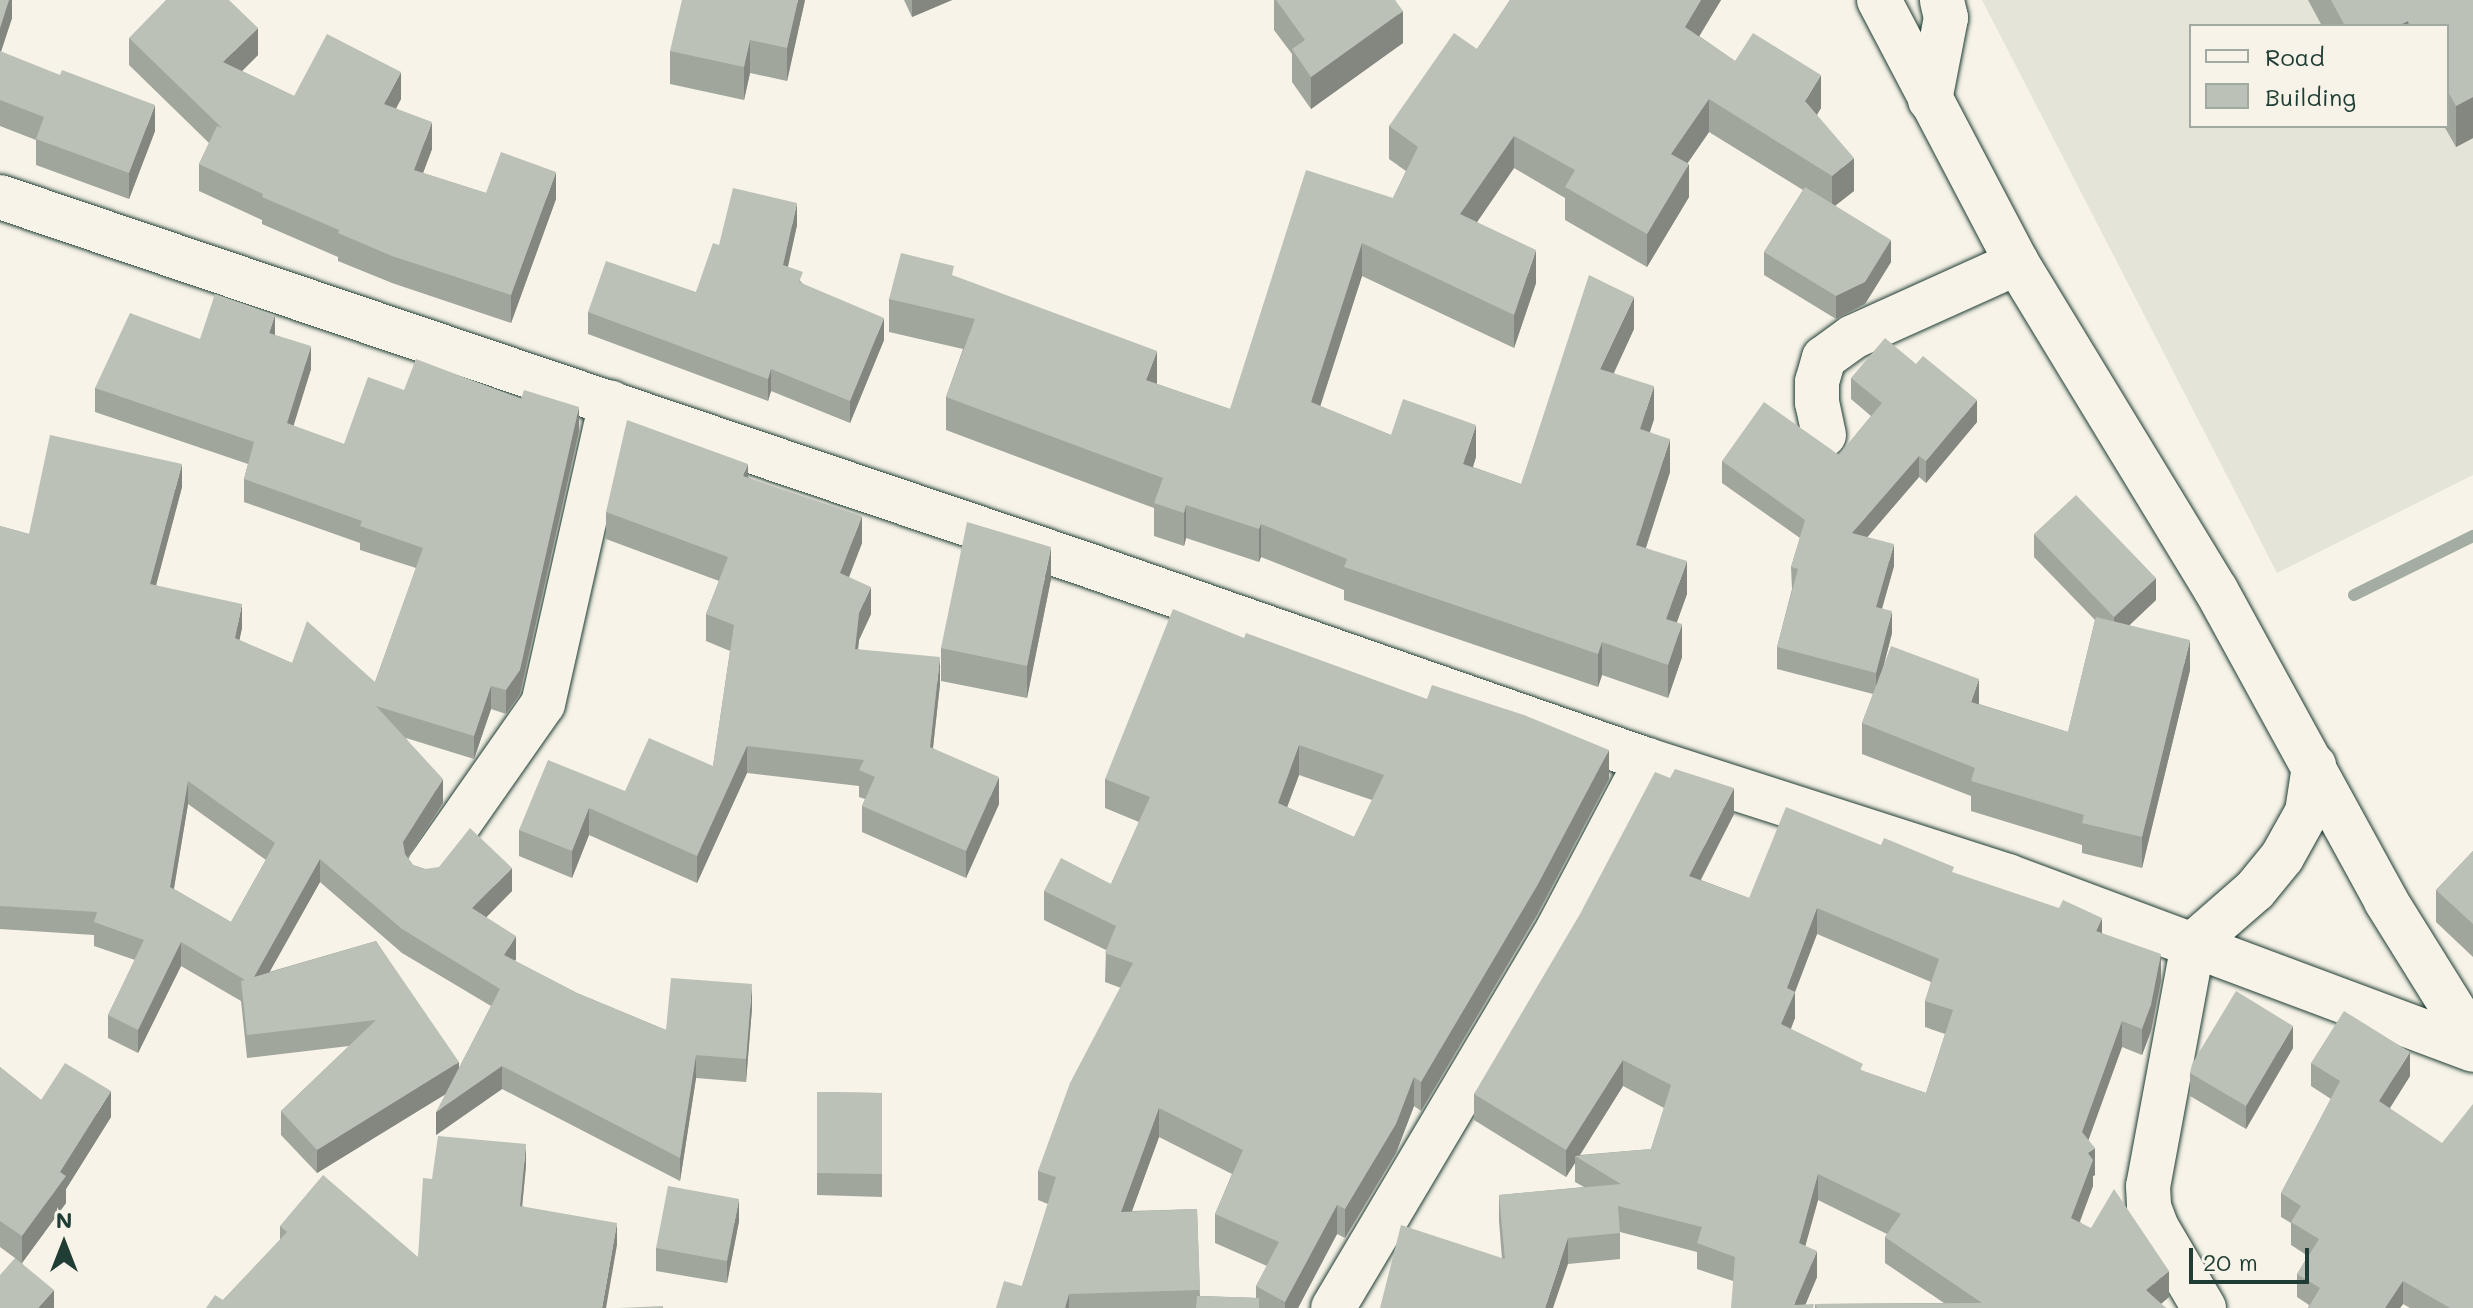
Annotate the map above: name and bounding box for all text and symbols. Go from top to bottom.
legend [2189,24,2449,128]
text: Road [2265,41,2325,72]
text: Building [2265,81,2356,112]
north arrow [24,1204,104,1284]
text: N [56,1205,72,1234]
scale bar [2193,1232,2313,1282]
text: 20 m [2203,1246,2258,1277]

